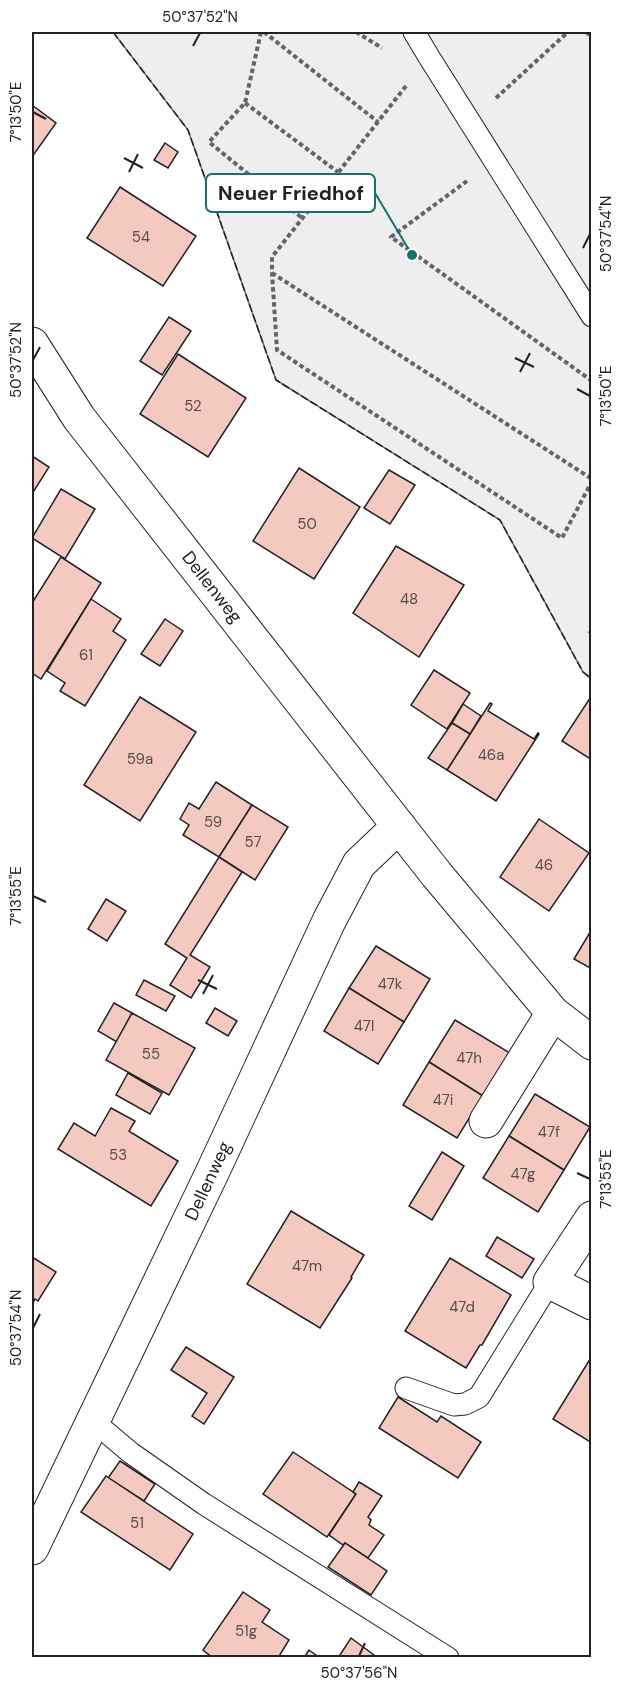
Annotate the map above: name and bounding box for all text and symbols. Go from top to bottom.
text: 50°37'52"N [162,7,238,27]
text: 7°13'50"E [6,82,26,142]
callout: Neuer Friedhof [206,174,375,212]
text: Neuer Friedhof [218,180,364,206]
text: 50°37'54"N [596,196,616,272]
house number: 54 [132,227,150,247]
text: 50°37'52"N [6,322,26,398]
text: 7°13'50"E [596,366,616,426]
house number: 52 [184,396,202,416]
house number: 50 [297,514,317,534]
street label: Dellenweg [176,546,248,628]
house number: 48 [400,589,418,609]
house number: 61 [79,645,93,665]
house number: 46a [478,745,504,765]
house number: 59a [127,749,153,769]
house number: 59 [204,812,222,832]
house number: 57 [245,832,261,852]
house number: 46 [535,855,553,875]
text: 7°13'55"E [6,866,26,926]
house number: 47k [378,974,403,994]
house number: 47l [354,1016,374,1036]
house number: 55 [142,1044,160,1064]
house number: 47h [456,1048,482,1068]
house number: 47i [433,1090,453,1110]
house number: 47f [538,1122,560,1142]
street label: Dellenweg [179,1137,237,1225]
house number: 53 [109,1145,127,1165]
text: 7°13'55"E [596,1149,616,1209]
house number: 47g [511,1164,535,1184]
house number: 47m [292,1256,322,1276]
text: 50°37'54"N [6,1290,26,1366]
house number: 47d [449,1297,475,1317]
house number: 51 [130,1513,144,1533]
house number: 51g [235,1621,257,1641]
text: 50°37'56"N [321,1663,397,1683]

